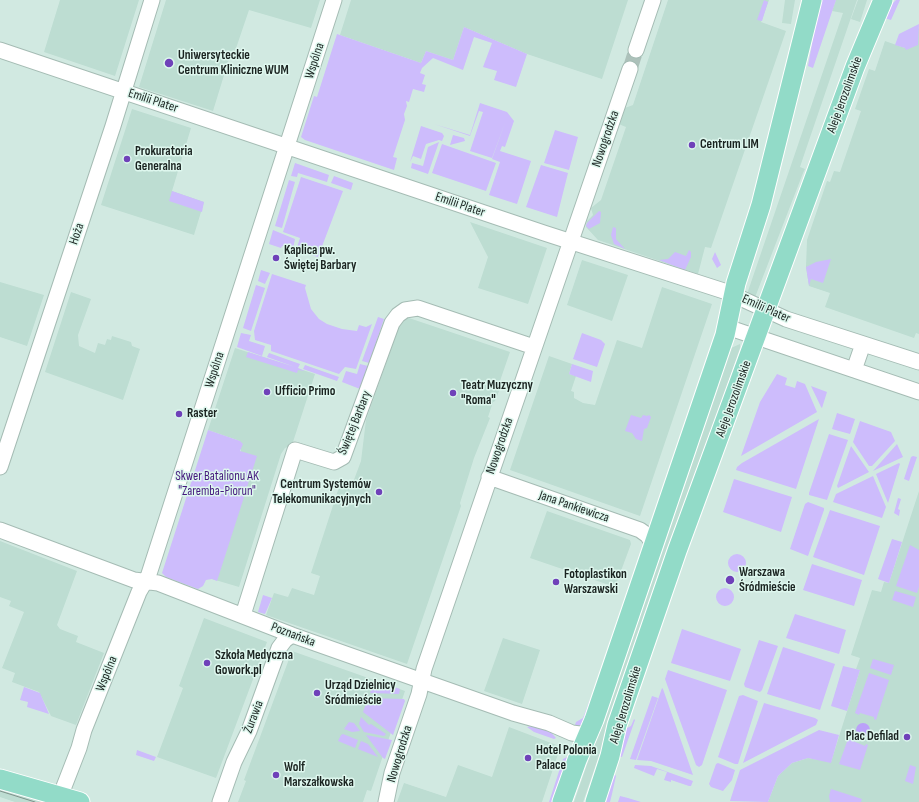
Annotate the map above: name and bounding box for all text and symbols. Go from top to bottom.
street label: Wspólna [302,41,328,81]
place label: Uniwersyteckie Centrum Kliniczne WUM [178,48,289,79]
street label: Aleje Jerozolimskie [824,55,866,135]
marker: Uniwersyteckie Centrum Kliniczne WUM [163,57,175,69]
street label: Emilii Plater [126,86,180,116]
street label: Nowogrodzka [589,109,623,169]
place label: Centrum LIM [700,137,759,153]
marker: Centrum LIM [687,140,697,150]
place label: Prokuratoria Generalna [135,144,193,175]
marker: Prokuratoria Generalna [122,154,132,164]
street label: Emilii Plater [433,189,487,221]
street label: Hoża [66,221,88,247]
place label: Kaplica pw. Świętej Barbary [284,243,356,274]
marker: Kaplica pw. Świętej Barbary [271,253,281,263]
street label: Emilii Plater [739,291,793,327]
street label: Wspólna [202,350,228,390]
street label: Aleje Jerozolimskie [713,359,755,439]
place label: Teatr Muzyczny "Roma" [461,378,533,409]
place label: Ufficio Primo [275,384,335,400]
marker: Ufficio Primo [262,387,272,397]
marker: Teatr Muzyczny "Roma" [448,388,458,398]
street label: Świętej Barbary [335,389,375,457]
place label: Raster [187,406,217,422]
marker: Raster [174,409,184,419]
street label: Nowogrodzka [483,416,517,476]
park label: Skwer Batalionu AK "Zaremba-Piorun" [175,469,259,500]
place label: Centrum Systemów Telekomunikacyjnych [272,477,371,508]
marker: Centrum Systemów Telekomunikacyjnych [374,487,384,497]
street label: Jana Pankiewicza [537,488,611,526]
place label: Warszawa Śródmieście [739,565,796,596]
place label: Fotoplastikon Warszawski [564,567,627,598]
marker: Warszawa Śródmieście [724,574,736,586]
marker: Fotoplastikon Warszawski [551,577,561,587]
street label: Poznańska [269,619,317,651]
place label: Szkoła Medyczna Gowork.pl [215,648,293,679]
street label: Wspólna [93,654,121,694]
marker: Szkoła Medyczna Gowork.pl [202,658,212,668]
street label: Aleje Jerozolimskie [607,664,645,746]
place label: Urząd Dzielnicy Śródmieście [325,678,396,709]
marker: Urząd Dzielnicy Śródmieście [312,688,322,698]
street label: Żurawia [241,698,267,736]
street label: Nowogrodzka [384,724,416,784]
place label: Plac Defilad [846,729,899,745]
marker: Plac Defilad [902,732,912,742]
place label: Hotel Polonia Palace [536,743,597,774]
marker: Hotel Polonia Palace [523,753,533,763]
place label: Wolf Marszałkowska [284,760,354,791]
marker: Wolf Marszałkowska [271,770,281,780]

